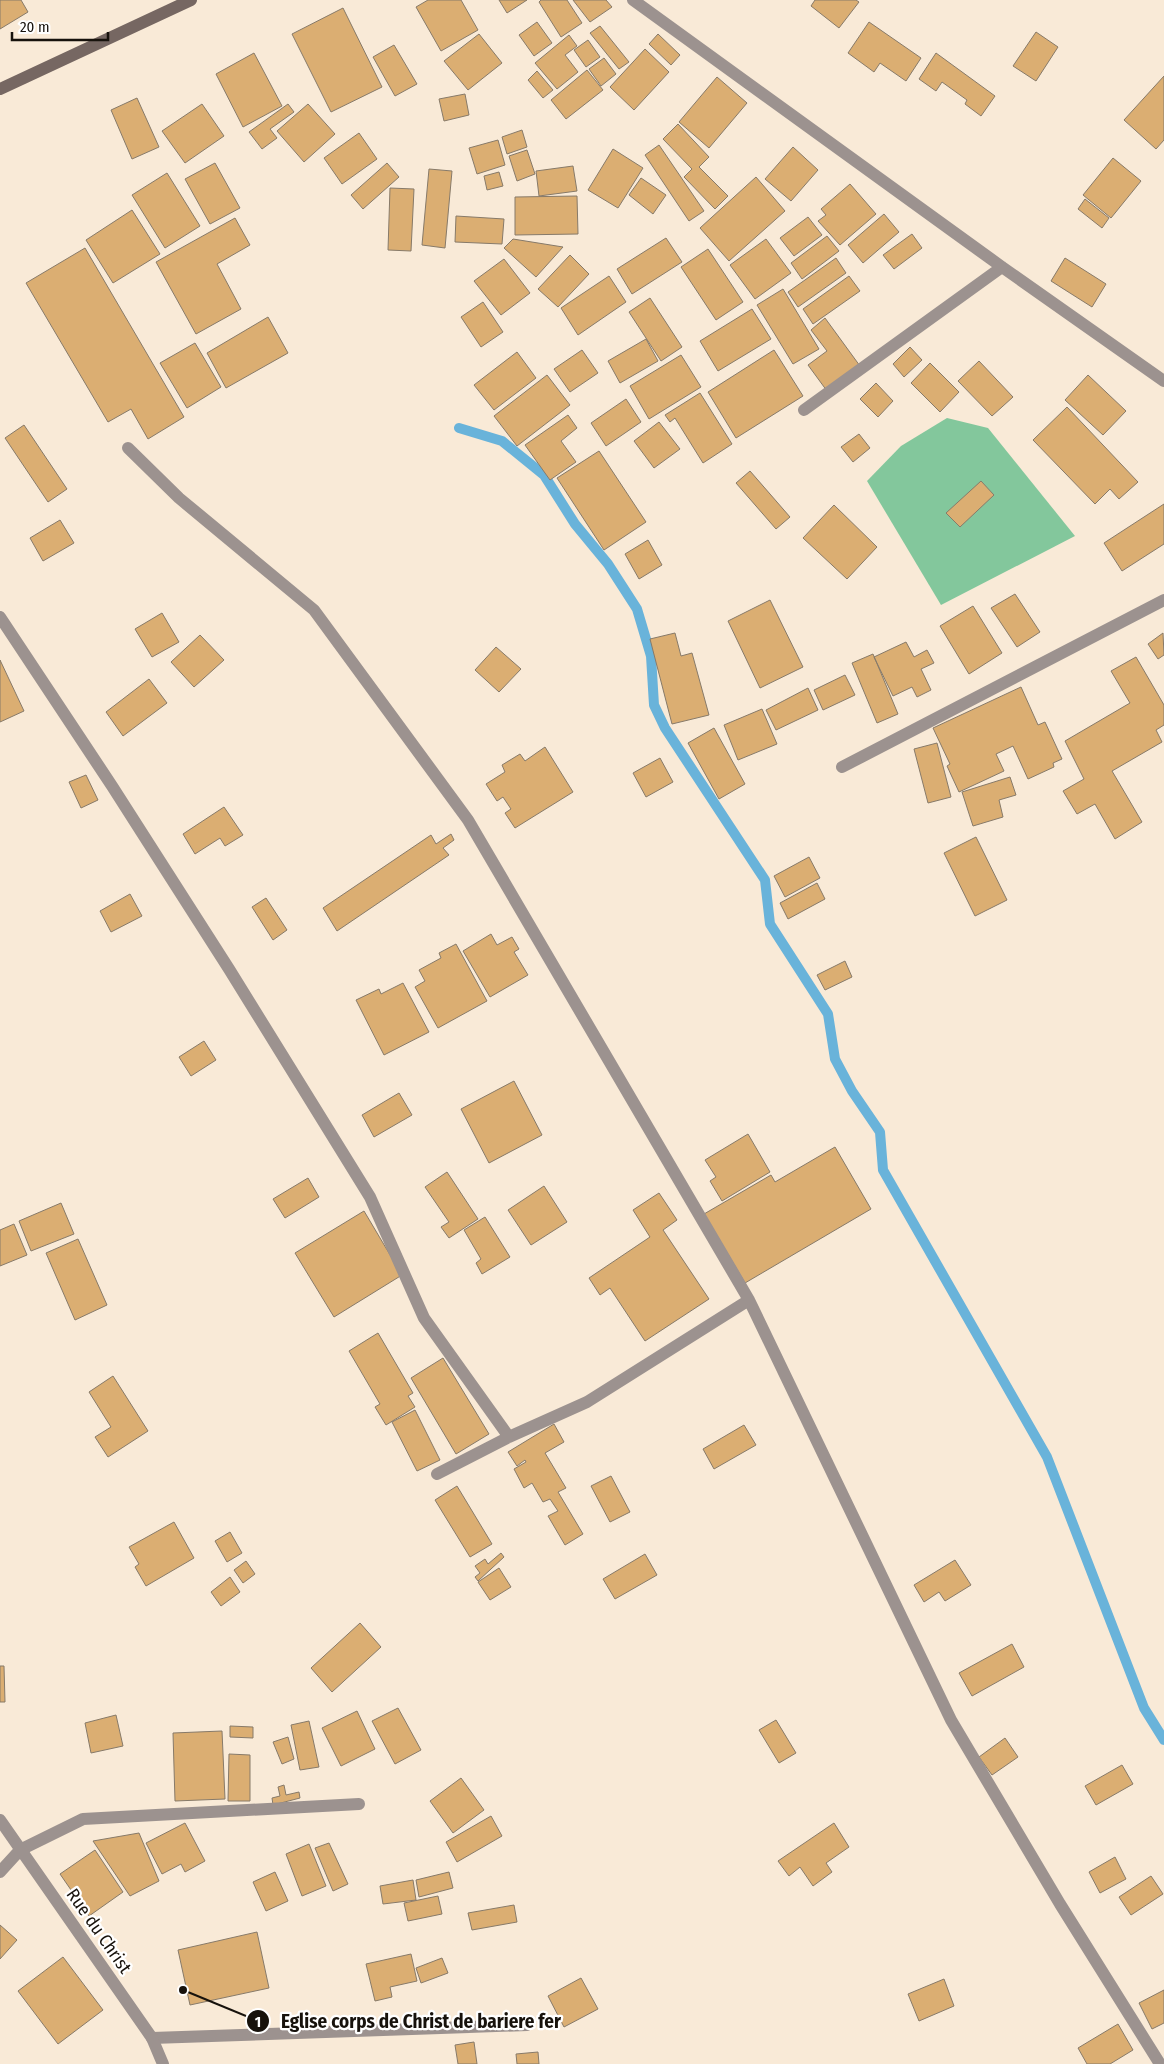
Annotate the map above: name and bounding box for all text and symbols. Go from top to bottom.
scale bar [12,10,109,42]
text: 20 m [20,18,50,36]
street label: Rue du Christ [62,1884,136,1978]
callout: Eglise corps de Christ de bariere fer [246,2004,571,2038]
text: Eglise corps de Christ de bariere fer [281,2010,562,2033]
text: 1 [255,2013,261,2031]

